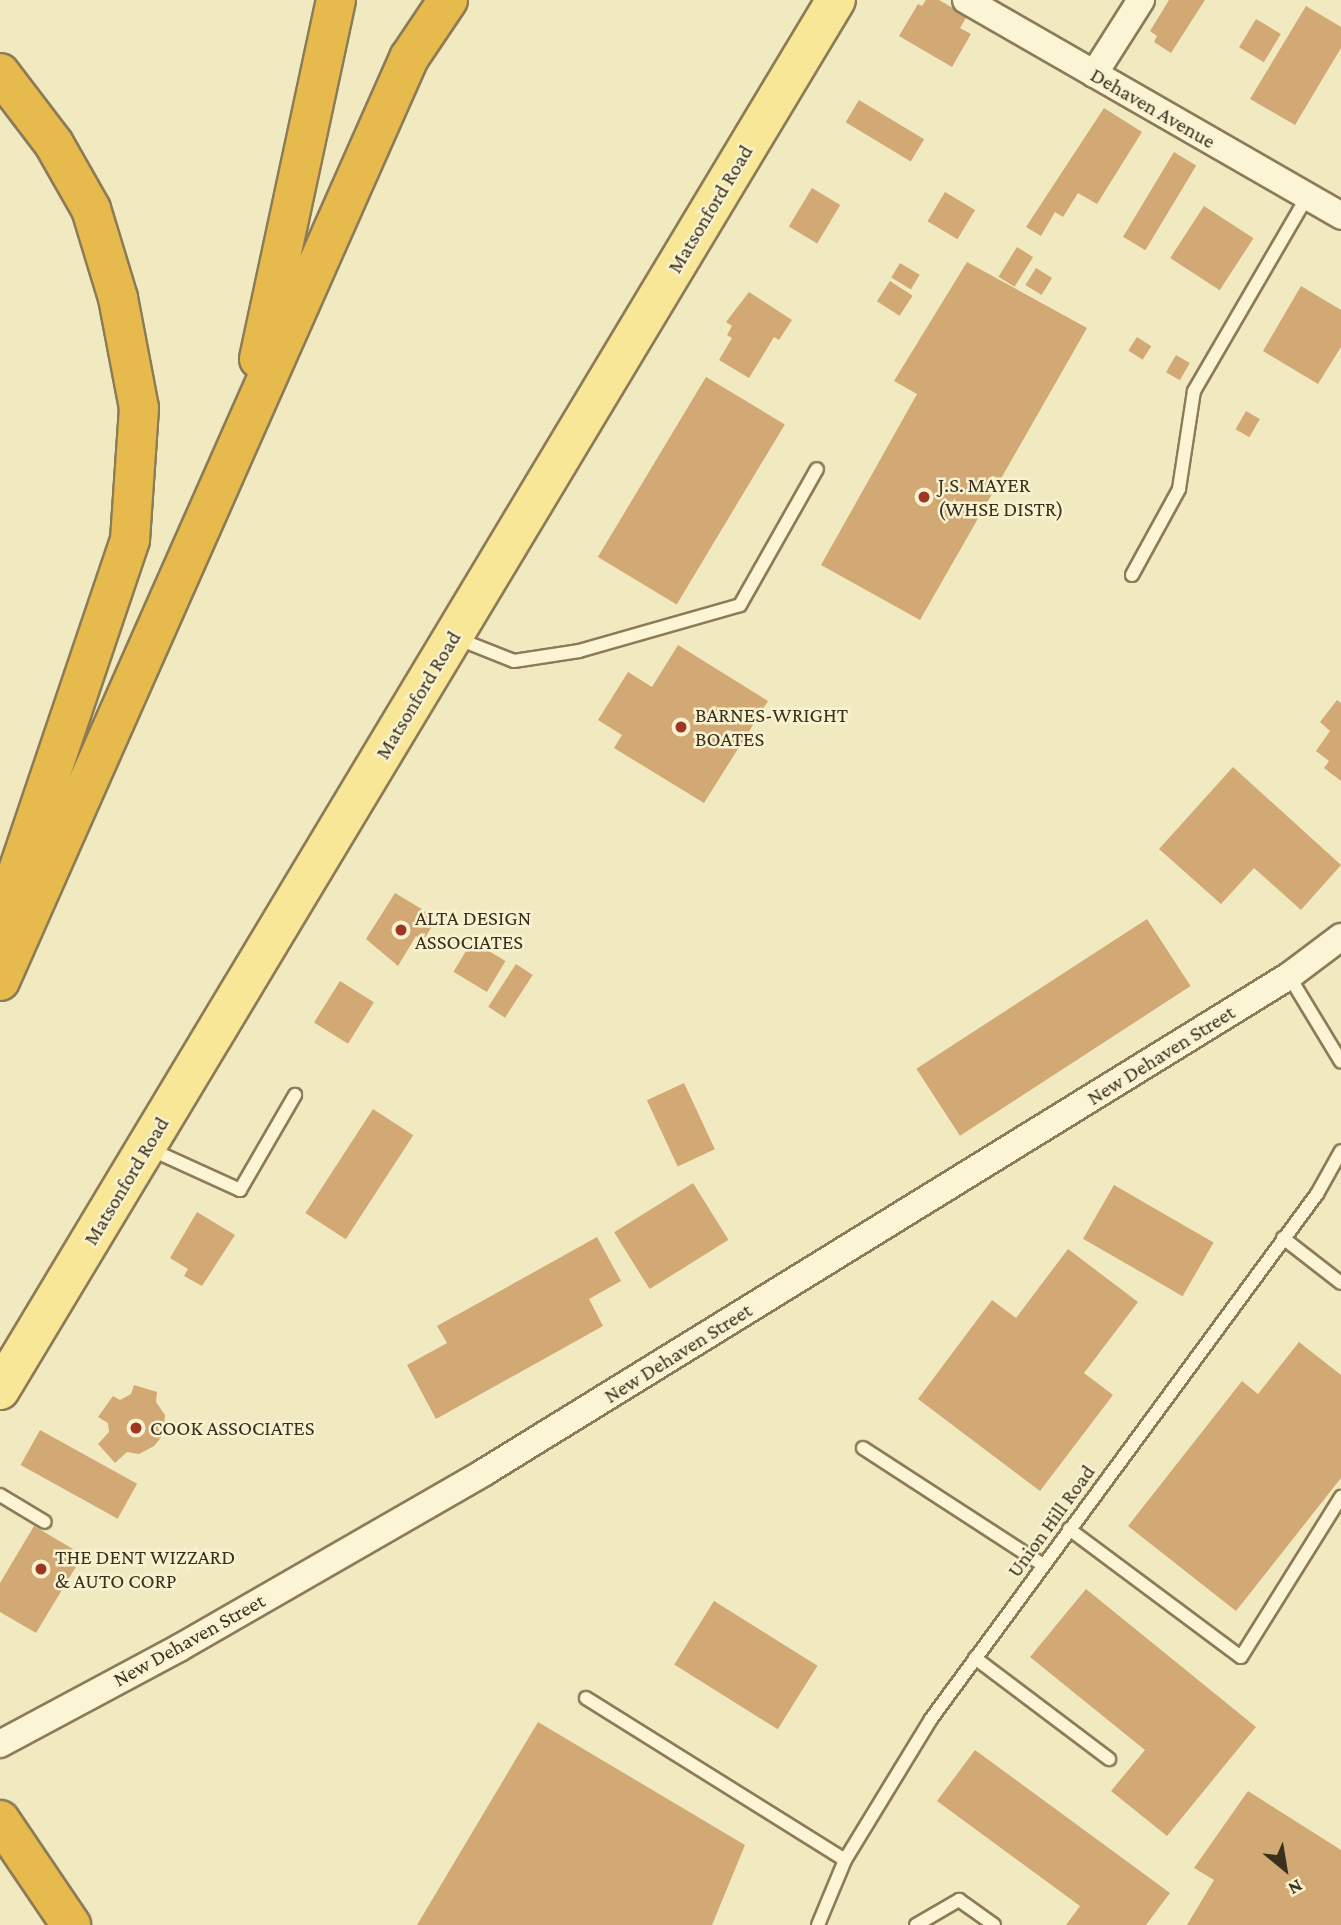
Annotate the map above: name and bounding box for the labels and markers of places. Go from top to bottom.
place label: J.S. MAYER (WHSE DISTR) [938,472,1064,522]
marker: J.S. MAYER (WHSE DISTR) [916,489,932,505]
place label: BARNES-WRIGHT BOATES [695,702,848,752]
marker: BARNES-WRIGHT BOATES [673,719,689,735]
place label: ALTA DESIGN ASSOCIATES [415,905,531,955]
marker: ALTA DESIGN ASSOCIATES [393,922,409,938]
place label: COOK ASSOCIATES [150,1415,315,1441]
marker: COOK ASSOCIATES [128,1420,144,1436]
place label: THE DENT WIZZARD & AUTO CORP [55,1544,235,1594]
marker: THE DENT WIZZARD & AUTO CORP [33,1561,49,1577]

